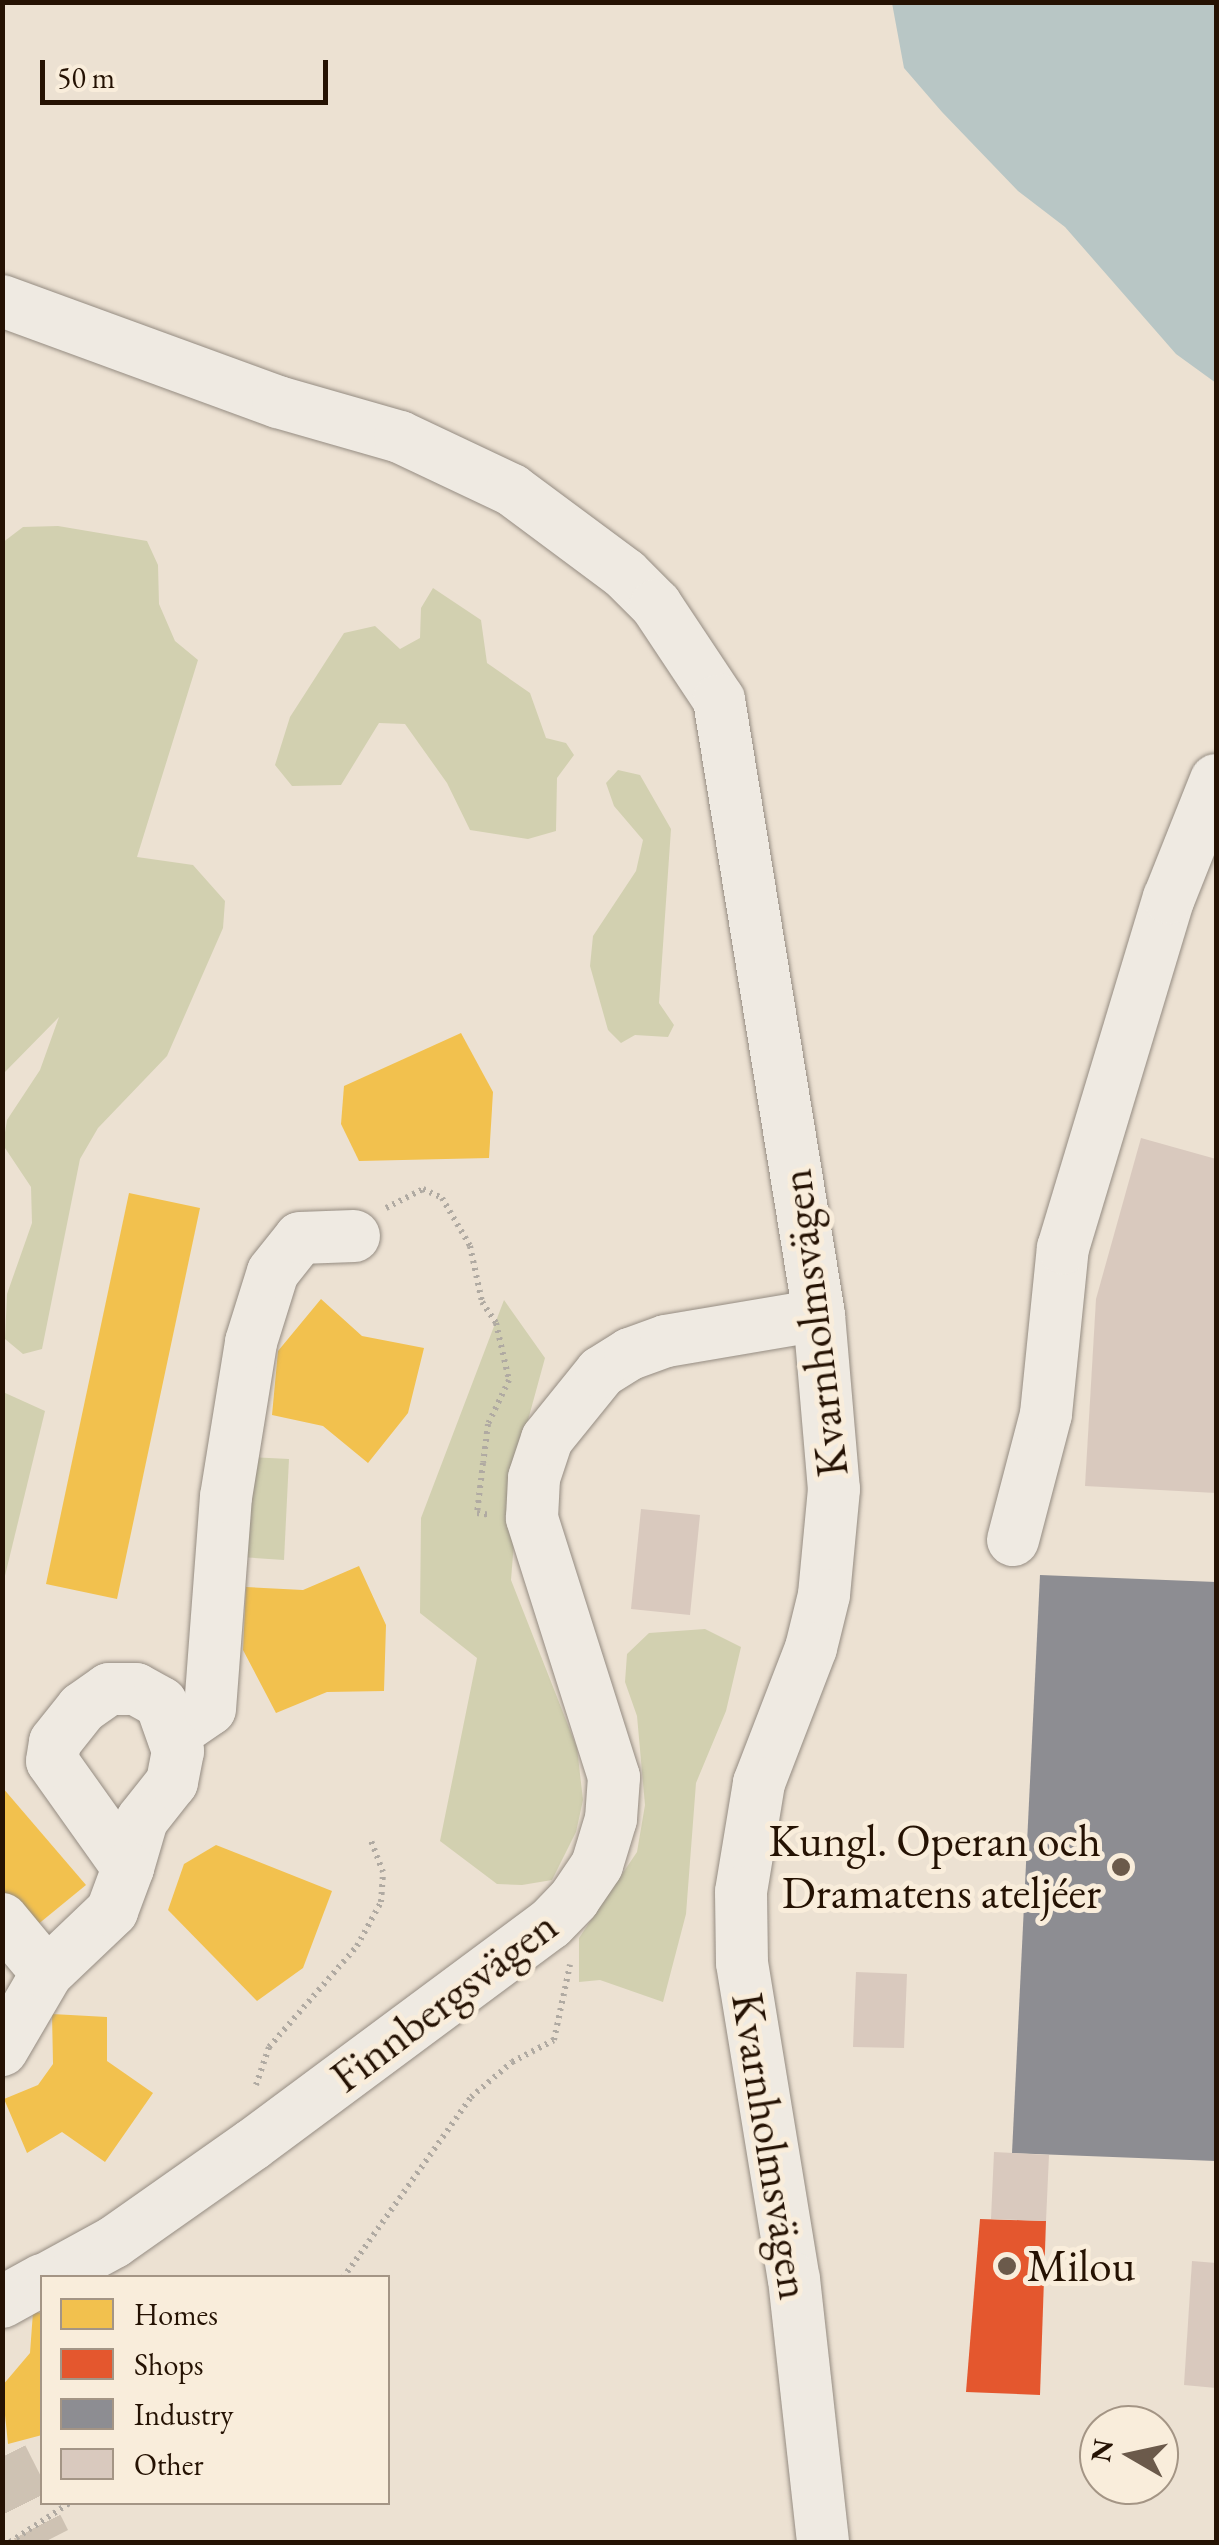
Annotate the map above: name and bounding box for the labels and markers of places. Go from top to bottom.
place label: Kungl. Operan och Dramatens ateljéer [768,1814,1101,1920]
marker: Kungl. Operan och Dramatens ateljéer [1110,1856,1132,1878]
place label: Milou [1027,2239,1135,2293]
marker: Milou [996,2255,1018,2277]

